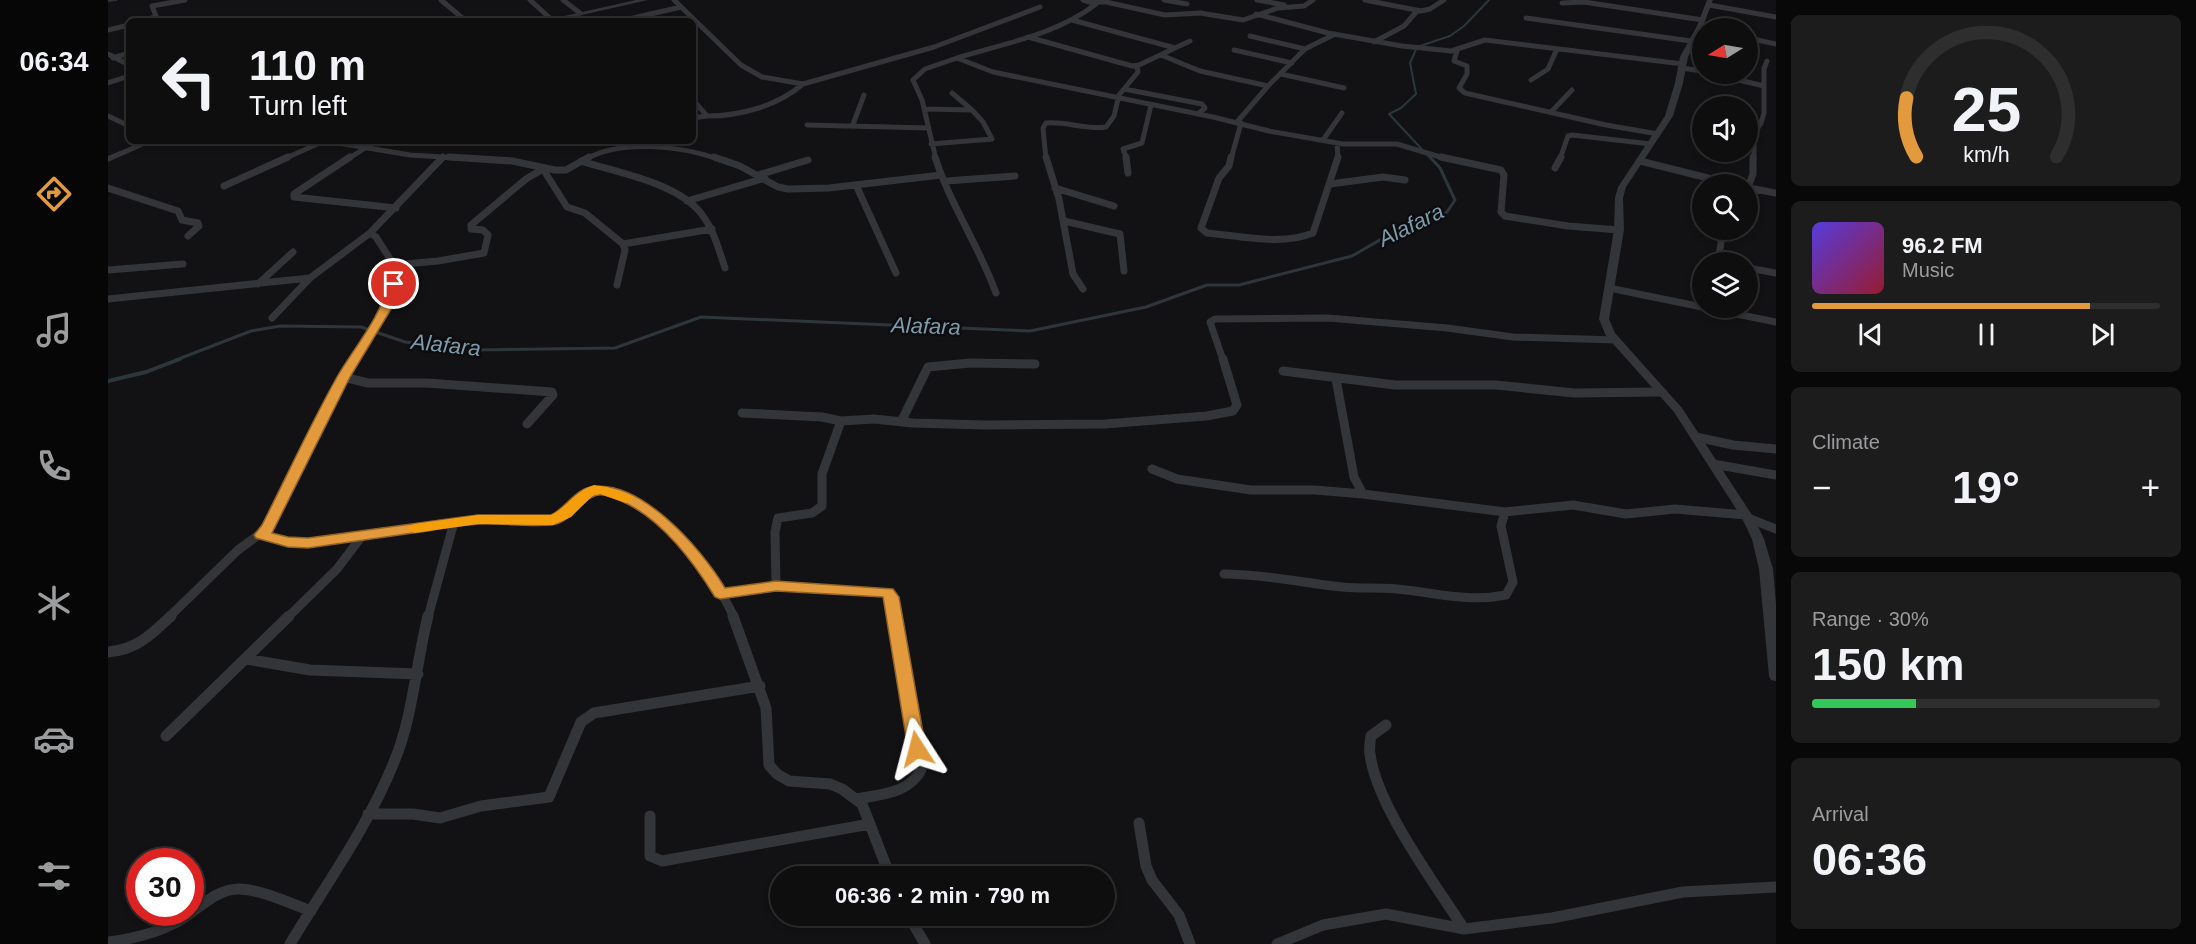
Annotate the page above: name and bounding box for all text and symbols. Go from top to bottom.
north arrow [1692,18,1758,84]
map controls [1692,18,1758,318]
icon: left [150,42,228,120]
text: 110 m [249,42,366,89]
text: 06:34 [19,47,89,77]
text: 25 [1951,76,2021,145]
text: Turn left [249,91,347,121]
button: sound [1692,96,1758,162]
text: km/h [1963,144,2009,168]
icon: directions [33,173,75,215]
button: search [1692,174,1758,240]
water label: Alafara [1372,198,1448,252]
text: 96.2 FM [1902,233,1983,258]
button: layers [1692,252,1758,318]
pin [368,258,419,309]
text: Music [1902,259,1954,281]
icon: arrive [377,267,410,300]
icon: music [33,309,75,351]
water label: Alafara [889,312,961,340]
icon: previous [1854,318,1887,351]
icon: pause [1970,318,2003,351]
icon: next [2086,318,2119,351]
water label: Alafara [408,329,482,361]
text: Climate [1812,431,1880,453]
icon: phone [33,445,75,487]
text: 19° [1952,462,2020,513]
text: − [1812,469,1831,506]
text: + [2141,469,2160,506]
icon: climate [33,582,75,624]
text: Range · 30% [1812,608,1929,630]
text: 150 km [1812,639,1965,690]
position arrow [885,717,949,781]
icon: car [33,718,75,760]
text: Arrival [1812,803,1869,825]
text: 06:36 [1812,834,1927,885]
speed limit sign: 30 [126,848,204,926]
icon: filters [33,855,75,897]
text: 06:36 · 2 min · 790 m [835,883,1050,908]

